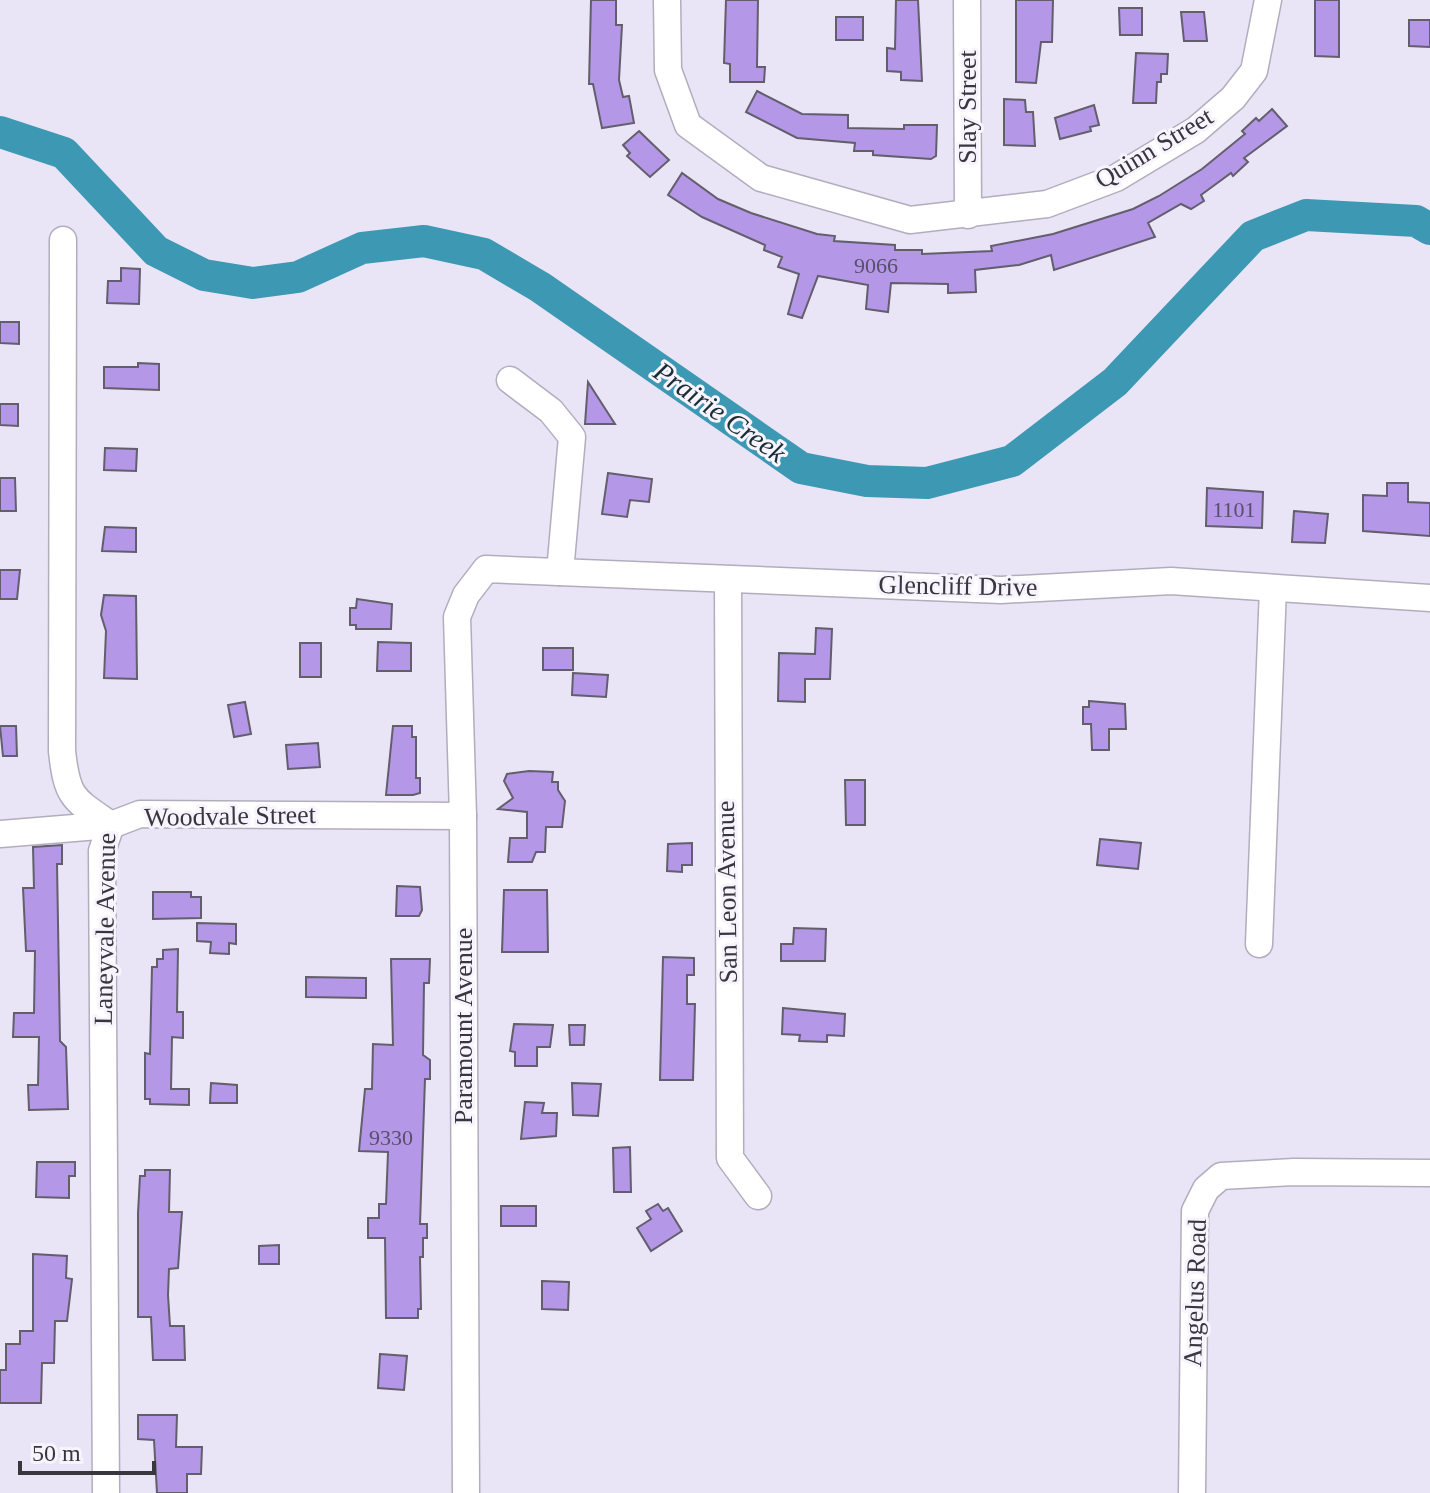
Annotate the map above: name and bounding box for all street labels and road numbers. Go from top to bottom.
street label: Slay Street [953,50,982,164]
street label: Quinn Street [1090,101,1219,194]
street label: Glencliff Drive [878,570,1038,602]
street label: Woodvale Street [144,800,317,832]
street label: San Leon Avenue [711,800,743,984]
street label: Laneyvale Avenue [89,833,121,1025]
street label: Paramount Avenue [449,928,478,1124]
street label: Angelus Road [1178,1219,1212,1367]

